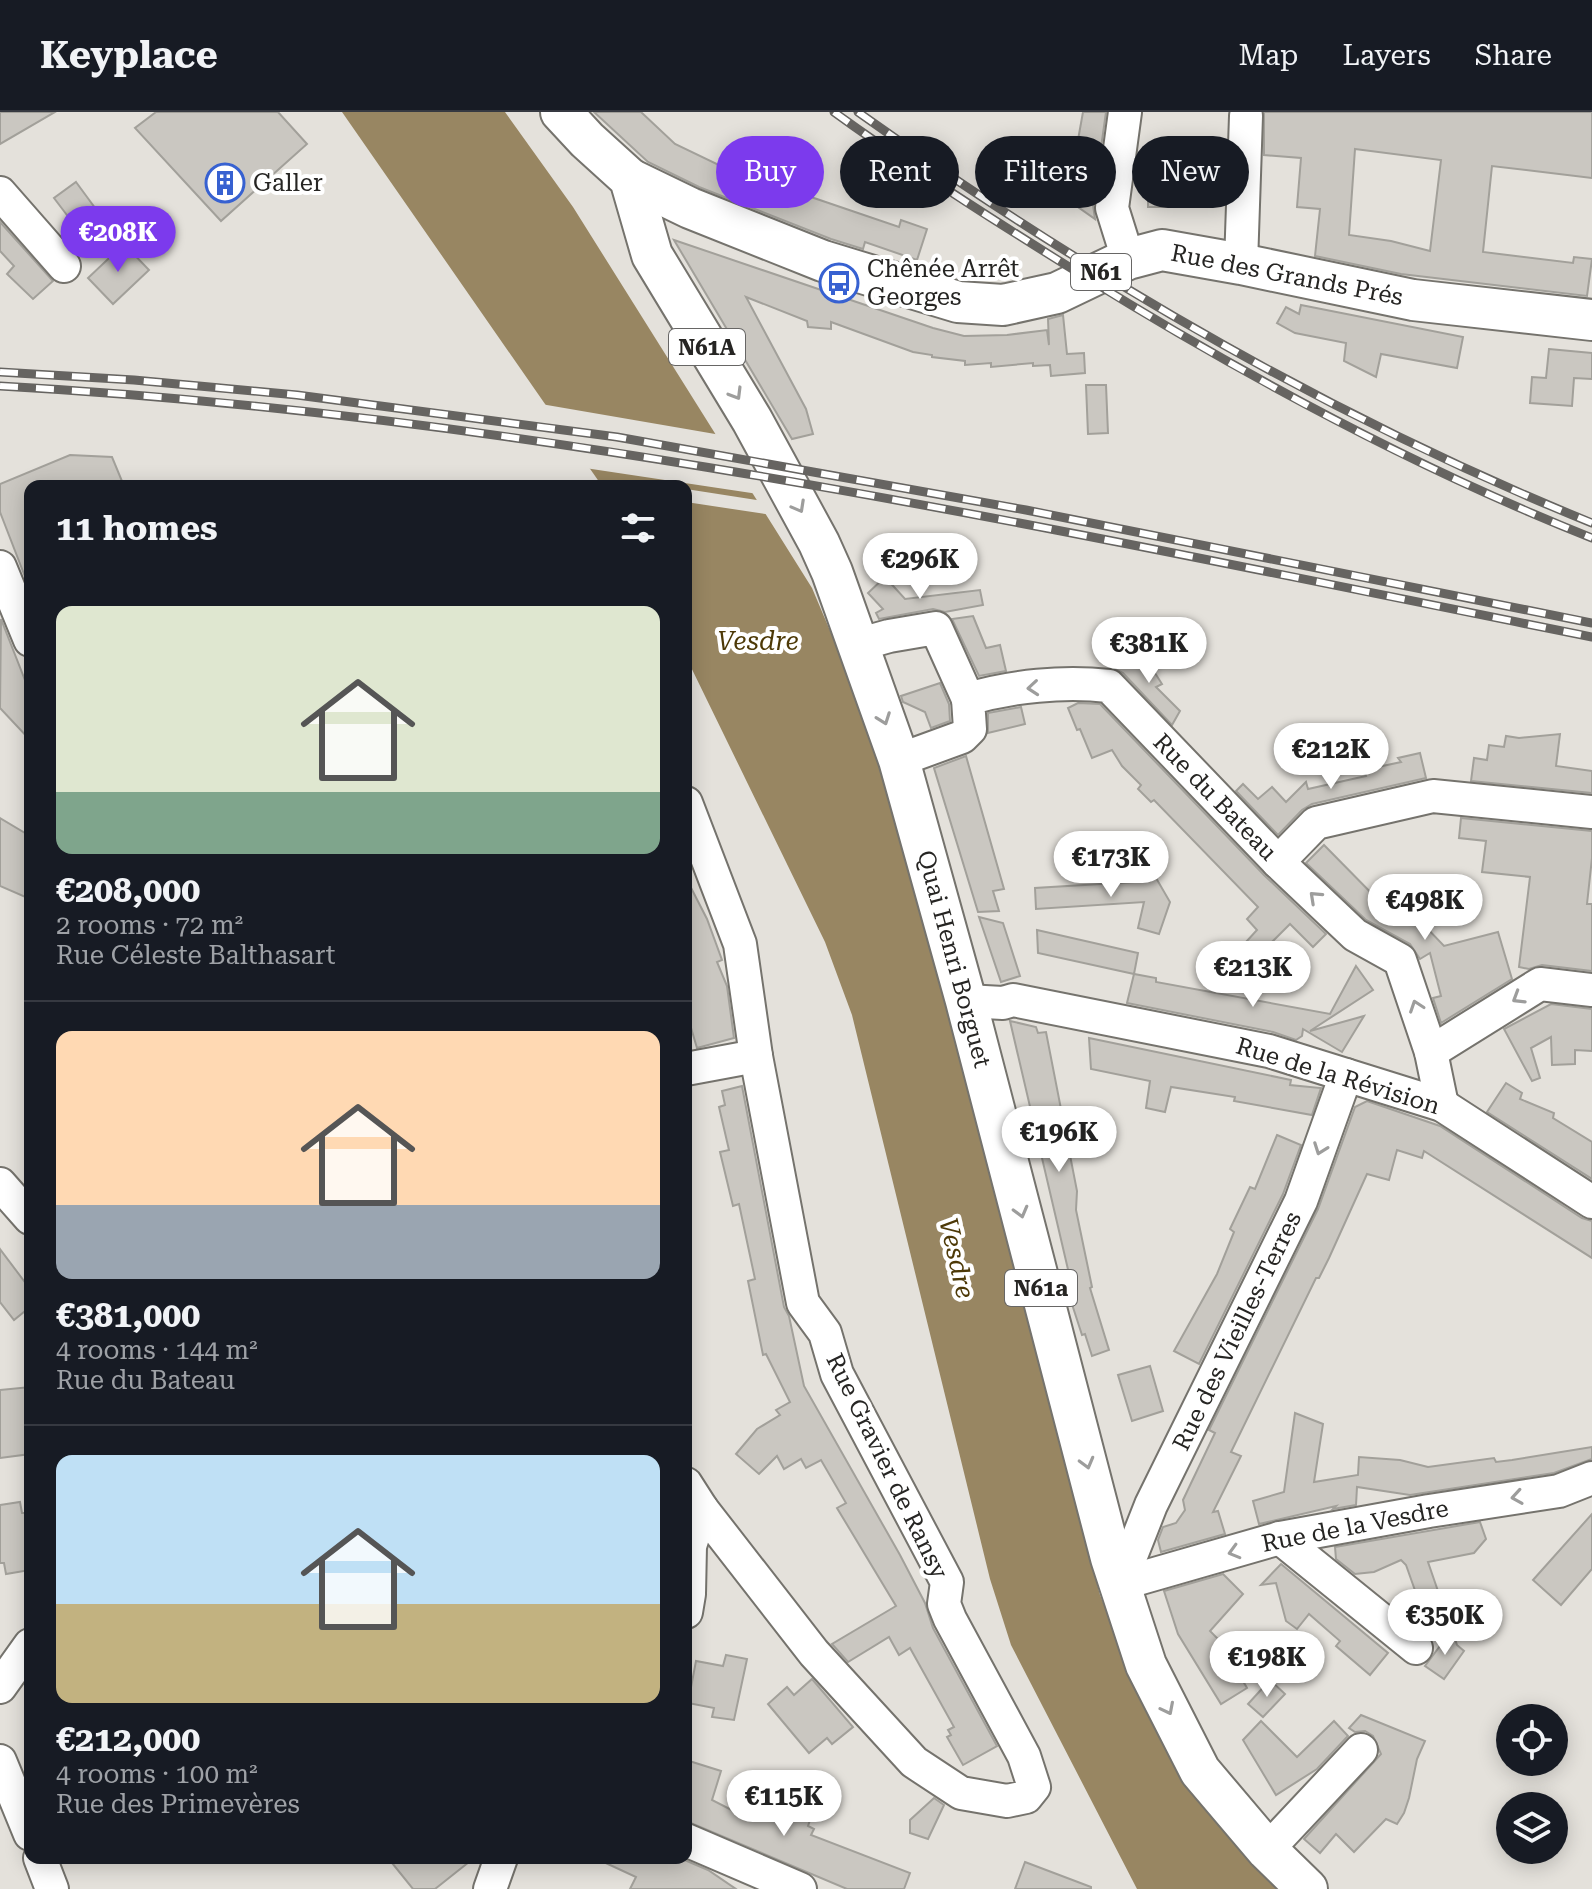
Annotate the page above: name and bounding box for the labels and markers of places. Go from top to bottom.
building icon: Galler [204,162,246,204]
place label: Galler [253,169,323,197]
pin: €208K [62,206,174,274]
place label: Chênée Arrêt Georges [867,255,1019,311]
bus stop icon: Chênée Arrêt Georges [818,262,860,304]
pin: €296K [864,533,976,601]
pin: €381K [1093,617,1205,685]
pin: €212K [1275,723,1387,791]
pin: €173K [1055,831,1167,899]
pin: €498K [1369,874,1481,942]
pin: €213K [1197,941,1309,1009]
pin: €196K [1003,1106,1115,1174]
pin: €350K [1389,1589,1501,1657]
pin: €198K [1211,1631,1323,1699]
pin: €115K [728,1770,840,1838]

